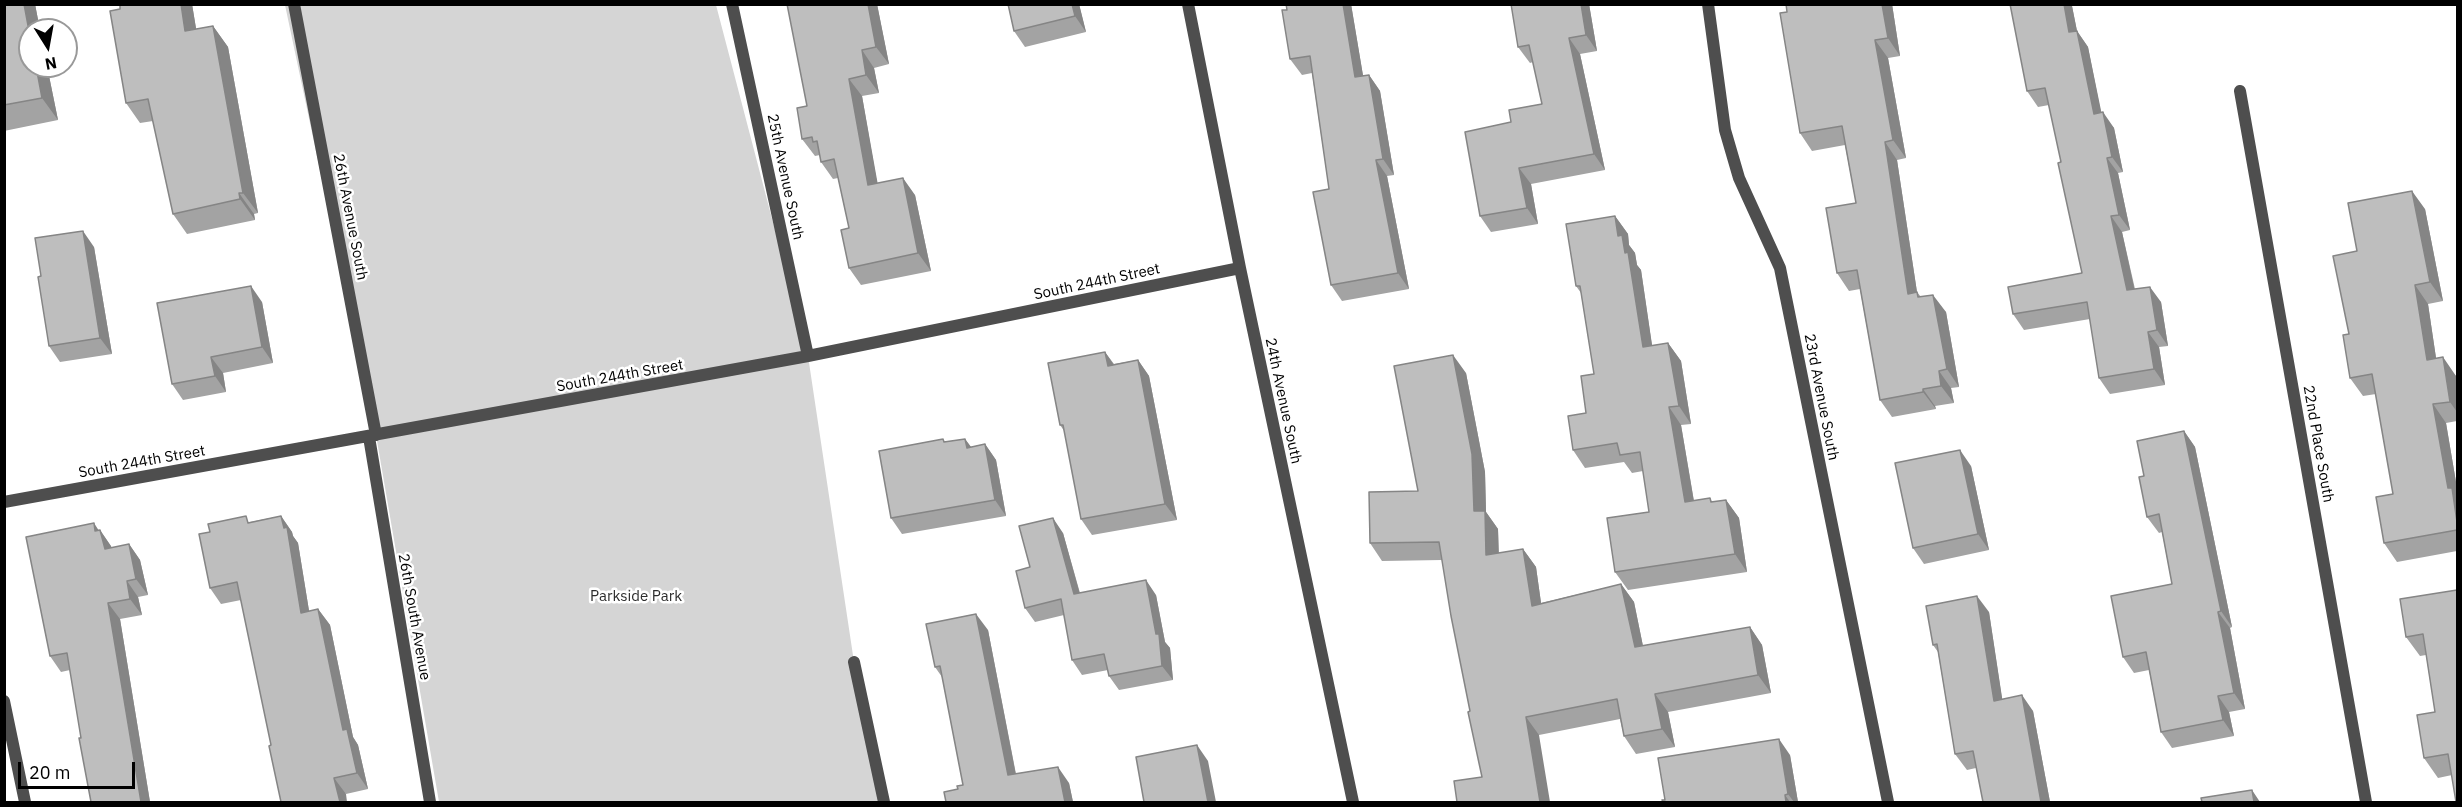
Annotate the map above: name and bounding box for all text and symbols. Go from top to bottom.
north arrow [18,18,78,78]
text: N [43,53,59,75]
street label: 25th Avenue South [763,112,807,242]
street label: 26th Avenue South [329,152,371,282]
street label: South 244th Street [1032,260,1162,304]
street label: 23rd Avenue South [1800,332,1842,462]
street label: 24th Avenue South [1261,336,1305,466]
street label: South 244th Street [555,356,685,396]
street label: 22nd Place South [2299,384,2337,504]
street label: South 244th Street [77,442,207,482]
street label: 26th South Avenue [394,552,434,682]
park label: Parkside Park [590,588,682,606]
scale bar [21,750,138,788]
text: 20 m [29,761,71,784]

